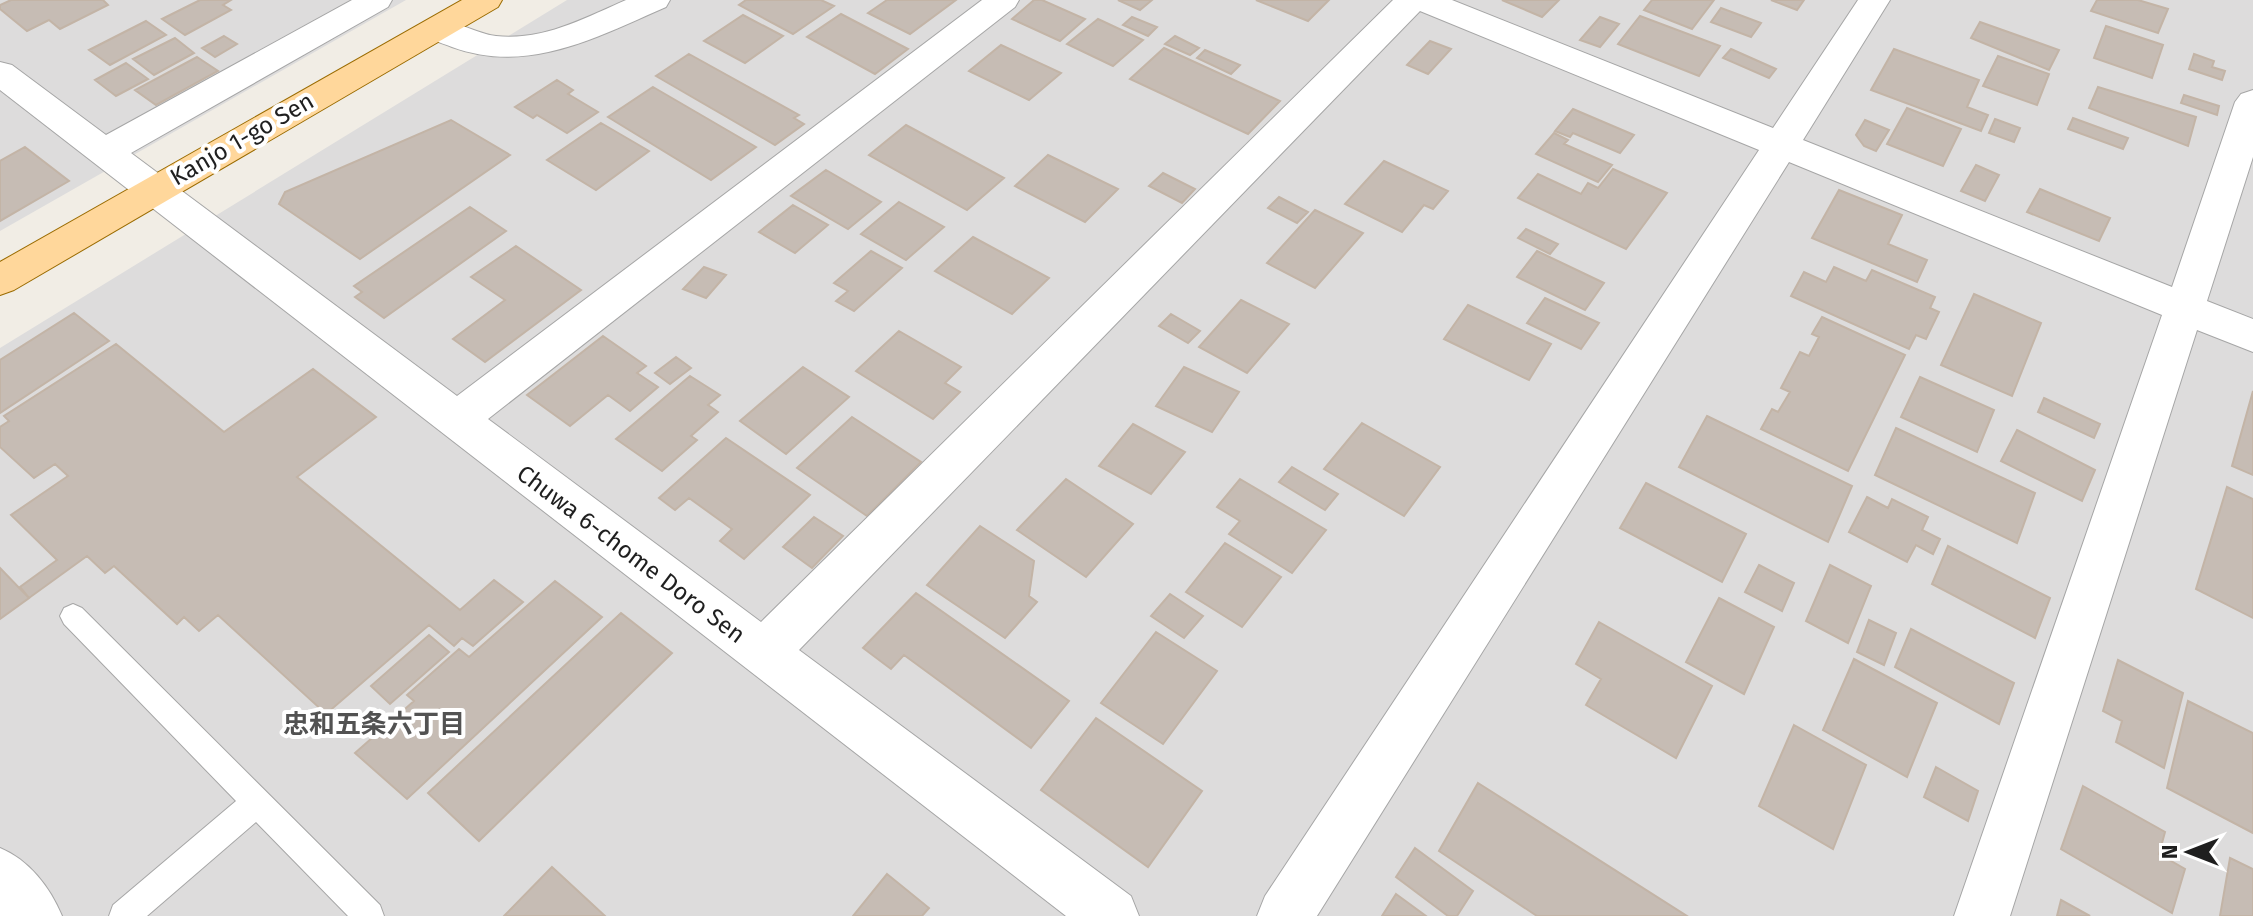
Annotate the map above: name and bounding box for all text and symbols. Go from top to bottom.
street label: Kanjo 1-go Sen [165,87,319,191]
street label: Chuwa 6-chome Doro Sen [511,459,751,649]
district label: 忠和五条六丁目 [283,709,465,740]
north arrow [2149,812,2229,892]
text: N [2156,845,2183,859]

